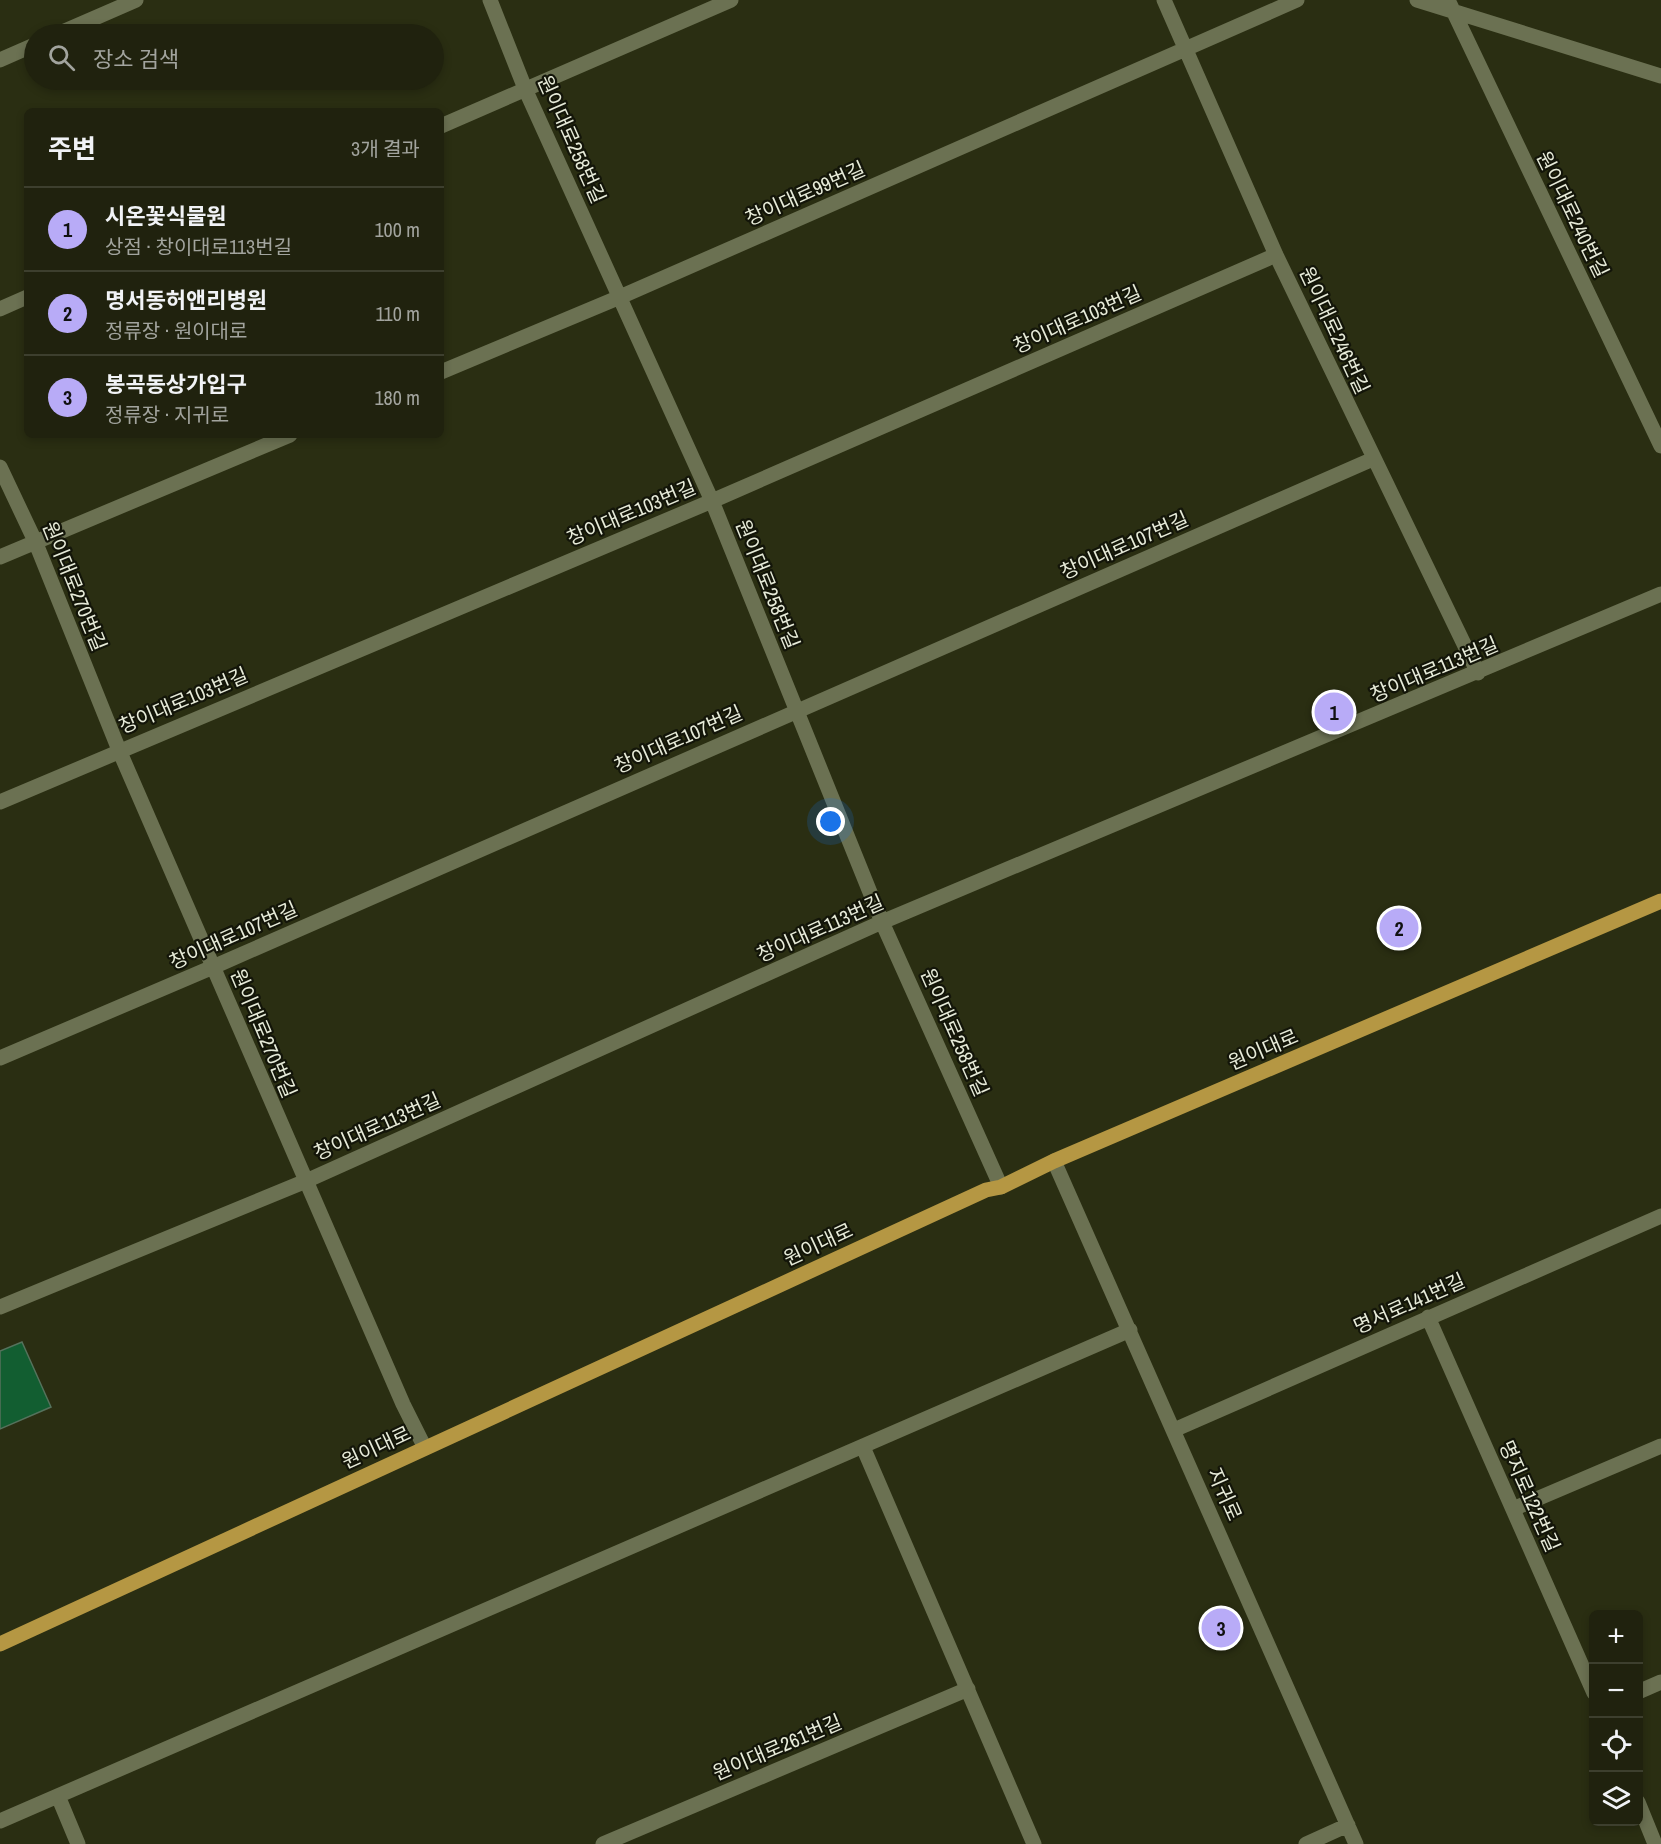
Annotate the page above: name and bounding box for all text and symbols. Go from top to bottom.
search box [24,24,444,90]
icon: search [45,41,78,74]
text: 장소 검색 [93,44,179,74]
street label: 원이대로258번길 [532,71,612,207]
text: 주변 [48,131,96,166]
text: 3개 결과 [351,135,420,162]
street label: 원이대로240번길 [1531,146,1615,282]
street label: 창이대로99번길 [741,155,869,231]
text: 시온꽃식물원 [105,201,226,231]
text: 1 [63,216,72,243]
text: 100 m [374,216,420,243]
text: 상점 · 창이대로113번길 [105,233,292,260]
street label: 원이대로246번길 [1294,262,1376,398]
street label: 창이대로103번길 [1009,279,1145,359]
text: 명서동허앤리병원 [105,285,267,315]
text: 2 [63,300,72,327]
text: 110 m [376,300,420,327]
text: 정류장 · 원이대로 [105,317,247,344]
text: 봉곡동상가입구 [105,369,247,399]
text: 3 [63,384,72,411]
text: 180 m [374,384,420,411]
text: 정류장 · 지귀로 [105,401,229,428]
street label: 창이대로103번길 [562,473,700,551]
street label: 창이대로107번길 [1056,505,1192,585]
street label: 원이대로258번길 [730,515,806,653]
street label: 원이대로270번길 [37,517,113,655]
street label: 창이대로113번길 [1366,630,1502,708]
street label: 창이대로103번길 [114,661,252,739]
pin: 1 [1314,690,1354,734]
street label: 창이대로107번길 [610,699,746,779]
your location [816,807,845,836]
street label: 창이대로113번길 [752,888,888,968]
street label: 창이대로107번길 [165,895,301,975]
pin: 2 [1380,906,1418,950]
street label: 원이대로270번길 [225,964,303,1102]
street label: 원이대로258번길 [915,964,995,1100]
street label: 원이대로 [1224,1022,1302,1076]
street label: 창이대로113번길 [309,1086,445,1166]
street label: 원이대로 [779,1216,857,1272]
street label: 명서로141번길 [1349,1266,1469,1340]
street label: 원이대로 [337,1419,415,1475]
street label: 명지로122번길 [1493,1436,1567,1556]
street label: 지귀로 [1201,1463,1249,1525]
pin: 3 [1202,1606,1240,1650]
map controls [1589,1610,1643,1826]
button: + [1589,1610,1643,1664]
button: − [1589,1664,1643,1718]
street label: 원이대로261번길 [708,1708,846,1786]
button: locate [1589,1718,1643,1772]
button: layers [1589,1772,1643,1826]

